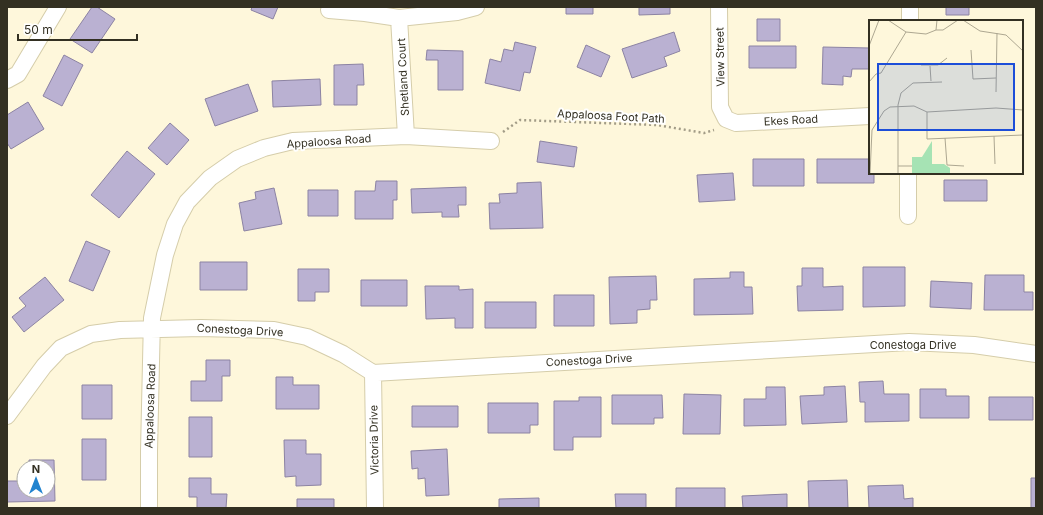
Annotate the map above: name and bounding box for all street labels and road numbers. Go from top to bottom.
street label: View Street [712,27,728,87]
street label: Shetland Court [394,37,412,116]
street label: Appaloosa Foot Path [557,106,665,126]
street label: Ekes Road [764,112,818,128]
street label: Appaloosa Road [286,131,372,151]
street label: Conestoga Drive [196,321,284,339]
street label: Conestoga Drive [870,338,956,352]
street label: Conestoga Drive [545,351,633,369]
street label: Appaloosa Road [142,363,158,449]
street label: Victoria Drive [366,405,382,475]

